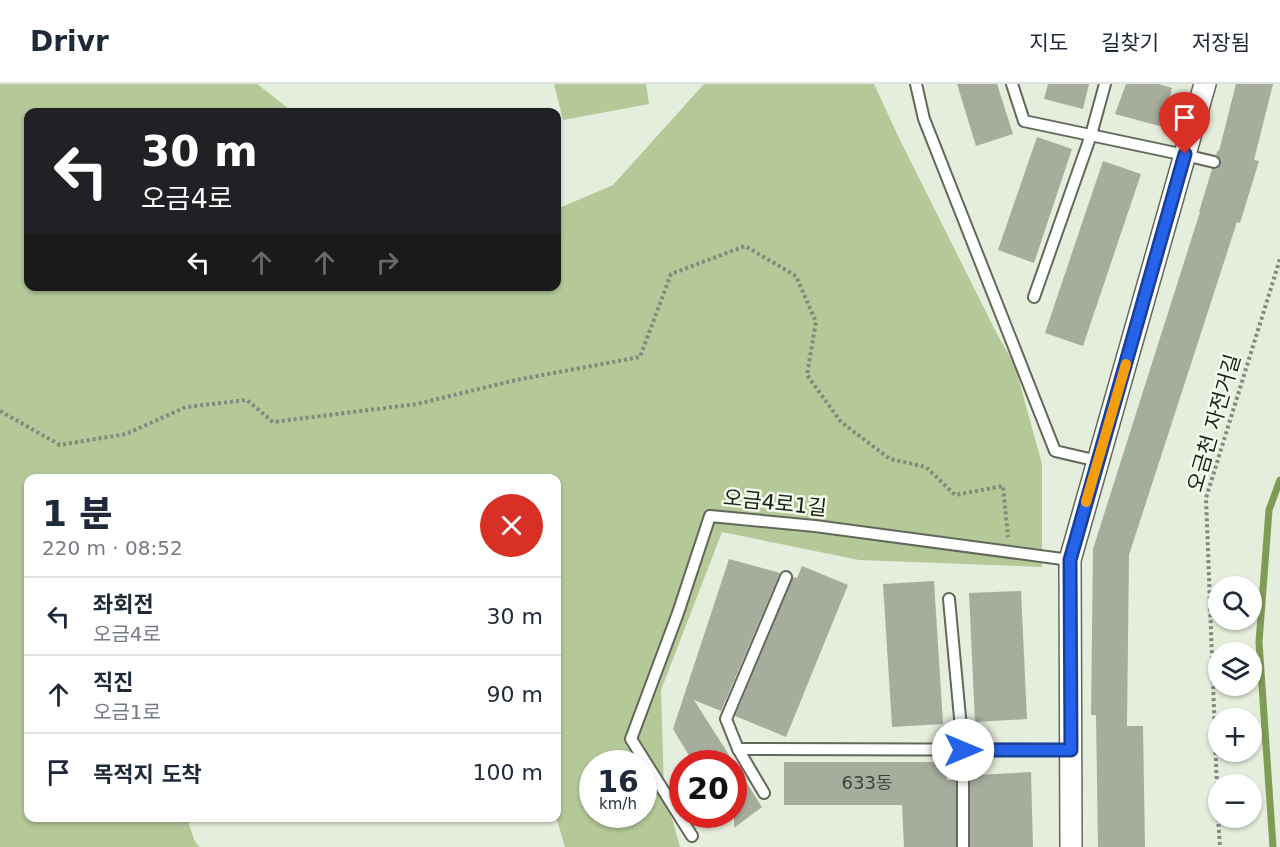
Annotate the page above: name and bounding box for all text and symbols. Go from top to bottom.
text: Drivr [30,25,109,58]
text: 지도 [1029,31,1068,55]
text: 길찾기 [1101,31,1159,55]
text: 저장됨 [1192,31,1250,55]
pin [1159,92,1210,154]
icon: arrive [1168,101,1201,134]
text: 30 m [141,127,258,176]
icon: left [42,132,120,210]
text: 오금4로 [141,183,233,214]
icon: left [182,246,215,279]
icon: ahead [245,246,278,279]
icon: ahead [308,246,341,279]
icon: right [371,246,404,279]
street label: 오금천 자전거길 [1183,351,1245,495]
street label: 오금4로1길 [722,486,828,520]
text: 1 분 [42,493,113,534]
button: close [480,494,543,557]
text: 220 m · 08:52 [42,536,183,560]
map controls [1208,576,1262,828]
button: search [1208,576,1262,630]
text: 좌회전 [93,592,154,617]
icon: left [42,600,75,633]
text: 30 m [487,604,543,629]
text: 오금4로 [93,622,161,646]
button: layers [1208,642,1262,696]
text: 직진 [93,670,133,695]
icon: ahead [42,678,75,711]
text: 90 m [487,682,543,707]
text: 오금1로 [93,700,161,724]
button: + [1208,708,1262,762]
position arrow [931,718,995,782]
speed limit sign: 20 [669,750,747,828]
icon: arrive [42,756,75,789]
text: 100 m [473,760,543,785]
text: 목적지 도착 [93,762,202,787]
text: 16 [597,764,639,799]
house number: 633동 [842,772,892,793]
button: − [1208,774,1262,828]
text: km/h [599,795,637,813]

